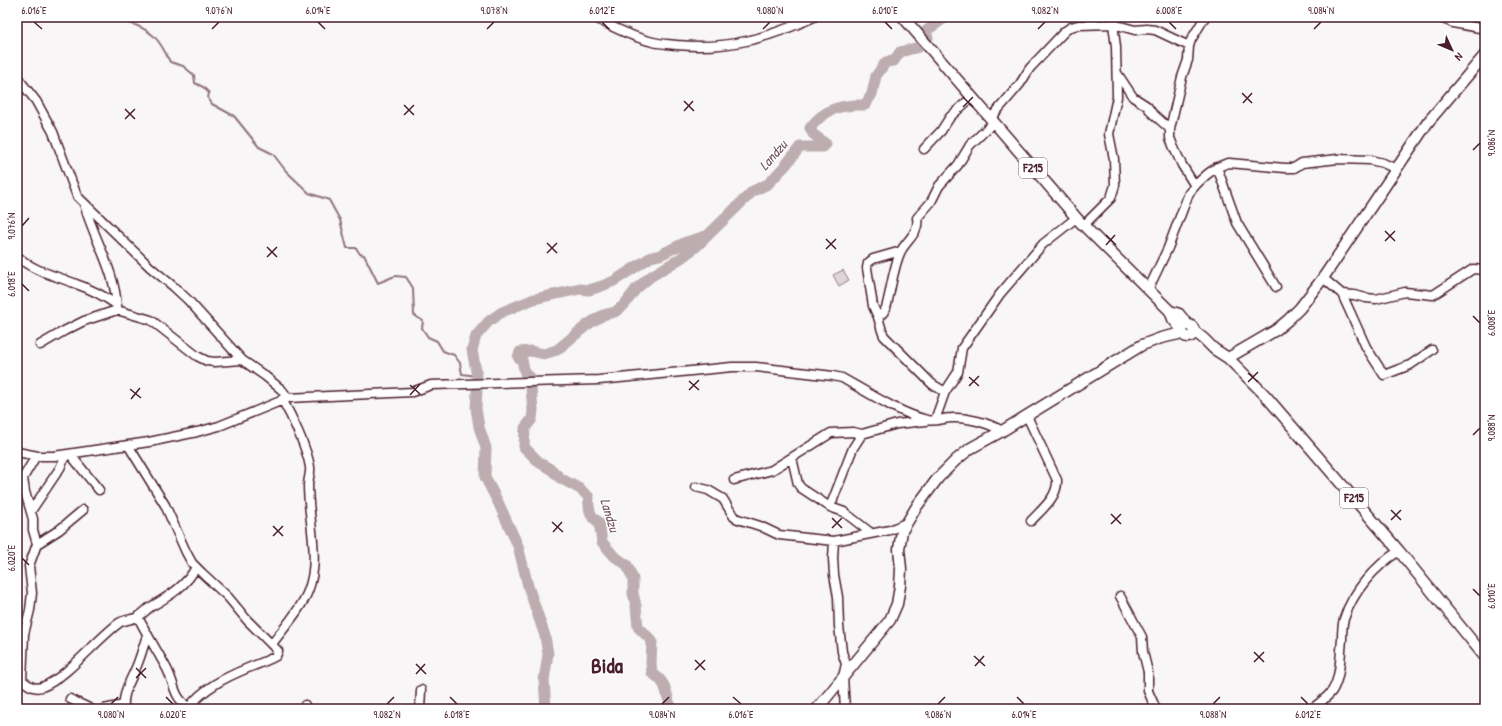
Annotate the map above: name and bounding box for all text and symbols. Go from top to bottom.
text: 6.016°E [22,4,47,17]
text: 9.076°N [206,4,232,17]
text: 6.014°E [306,4,331,17]
text: 9.078°N [480,4,508,17]
text: 6.012°E [589,4,615,17]
text: 9.080°N [757,4,783,17]
text: 6.010°E [872,4,898,17]
text: 9.082°N [1032,4,1058,17]
text: 6.008°E [1156,4,1183,17]
text: 9.084°N [1308,4,1334,17]
north arrow [1432,30,1472,70]
text: N [1452,50,1466,64]
text: 9.086°N [1485,130,1498,156]
water label: Landzu [754,135,792,174]
road number: F215 [1019,158,1047,178]
text: 9.076°N [5,213,18,239]
text: 6.018°E [5,271,18,297]
text: 6.008°E [1485,309,1498,336]
text: 9.088°N [1485,415,1498,441]
road number: F215 [1340,488,1368,508]
water label: Landzu [596,496,625,535]
text: 6.020°E [5,544,18,571]
text: 6.010°E [1485,583,1498,609]
district label: Bida [591,651,624,680]
text: 9.080°N [98,708,124,721]
text: 6.020°E [160,708,187,721]
text: 9.082°N [374,708,400,721]
text: 6.018°E [444,708,470,721]
text: 9.084°N [649,708,675,721]
text: 6.016°E [729,708,754,721]
text: 9.086°N [925,708,951,721]
text: 6.014°E [1012,708,1037,721]
text: 9.088°N [1200,708,1226,721]
text: 6.012°E [1295,708,1321,721]

